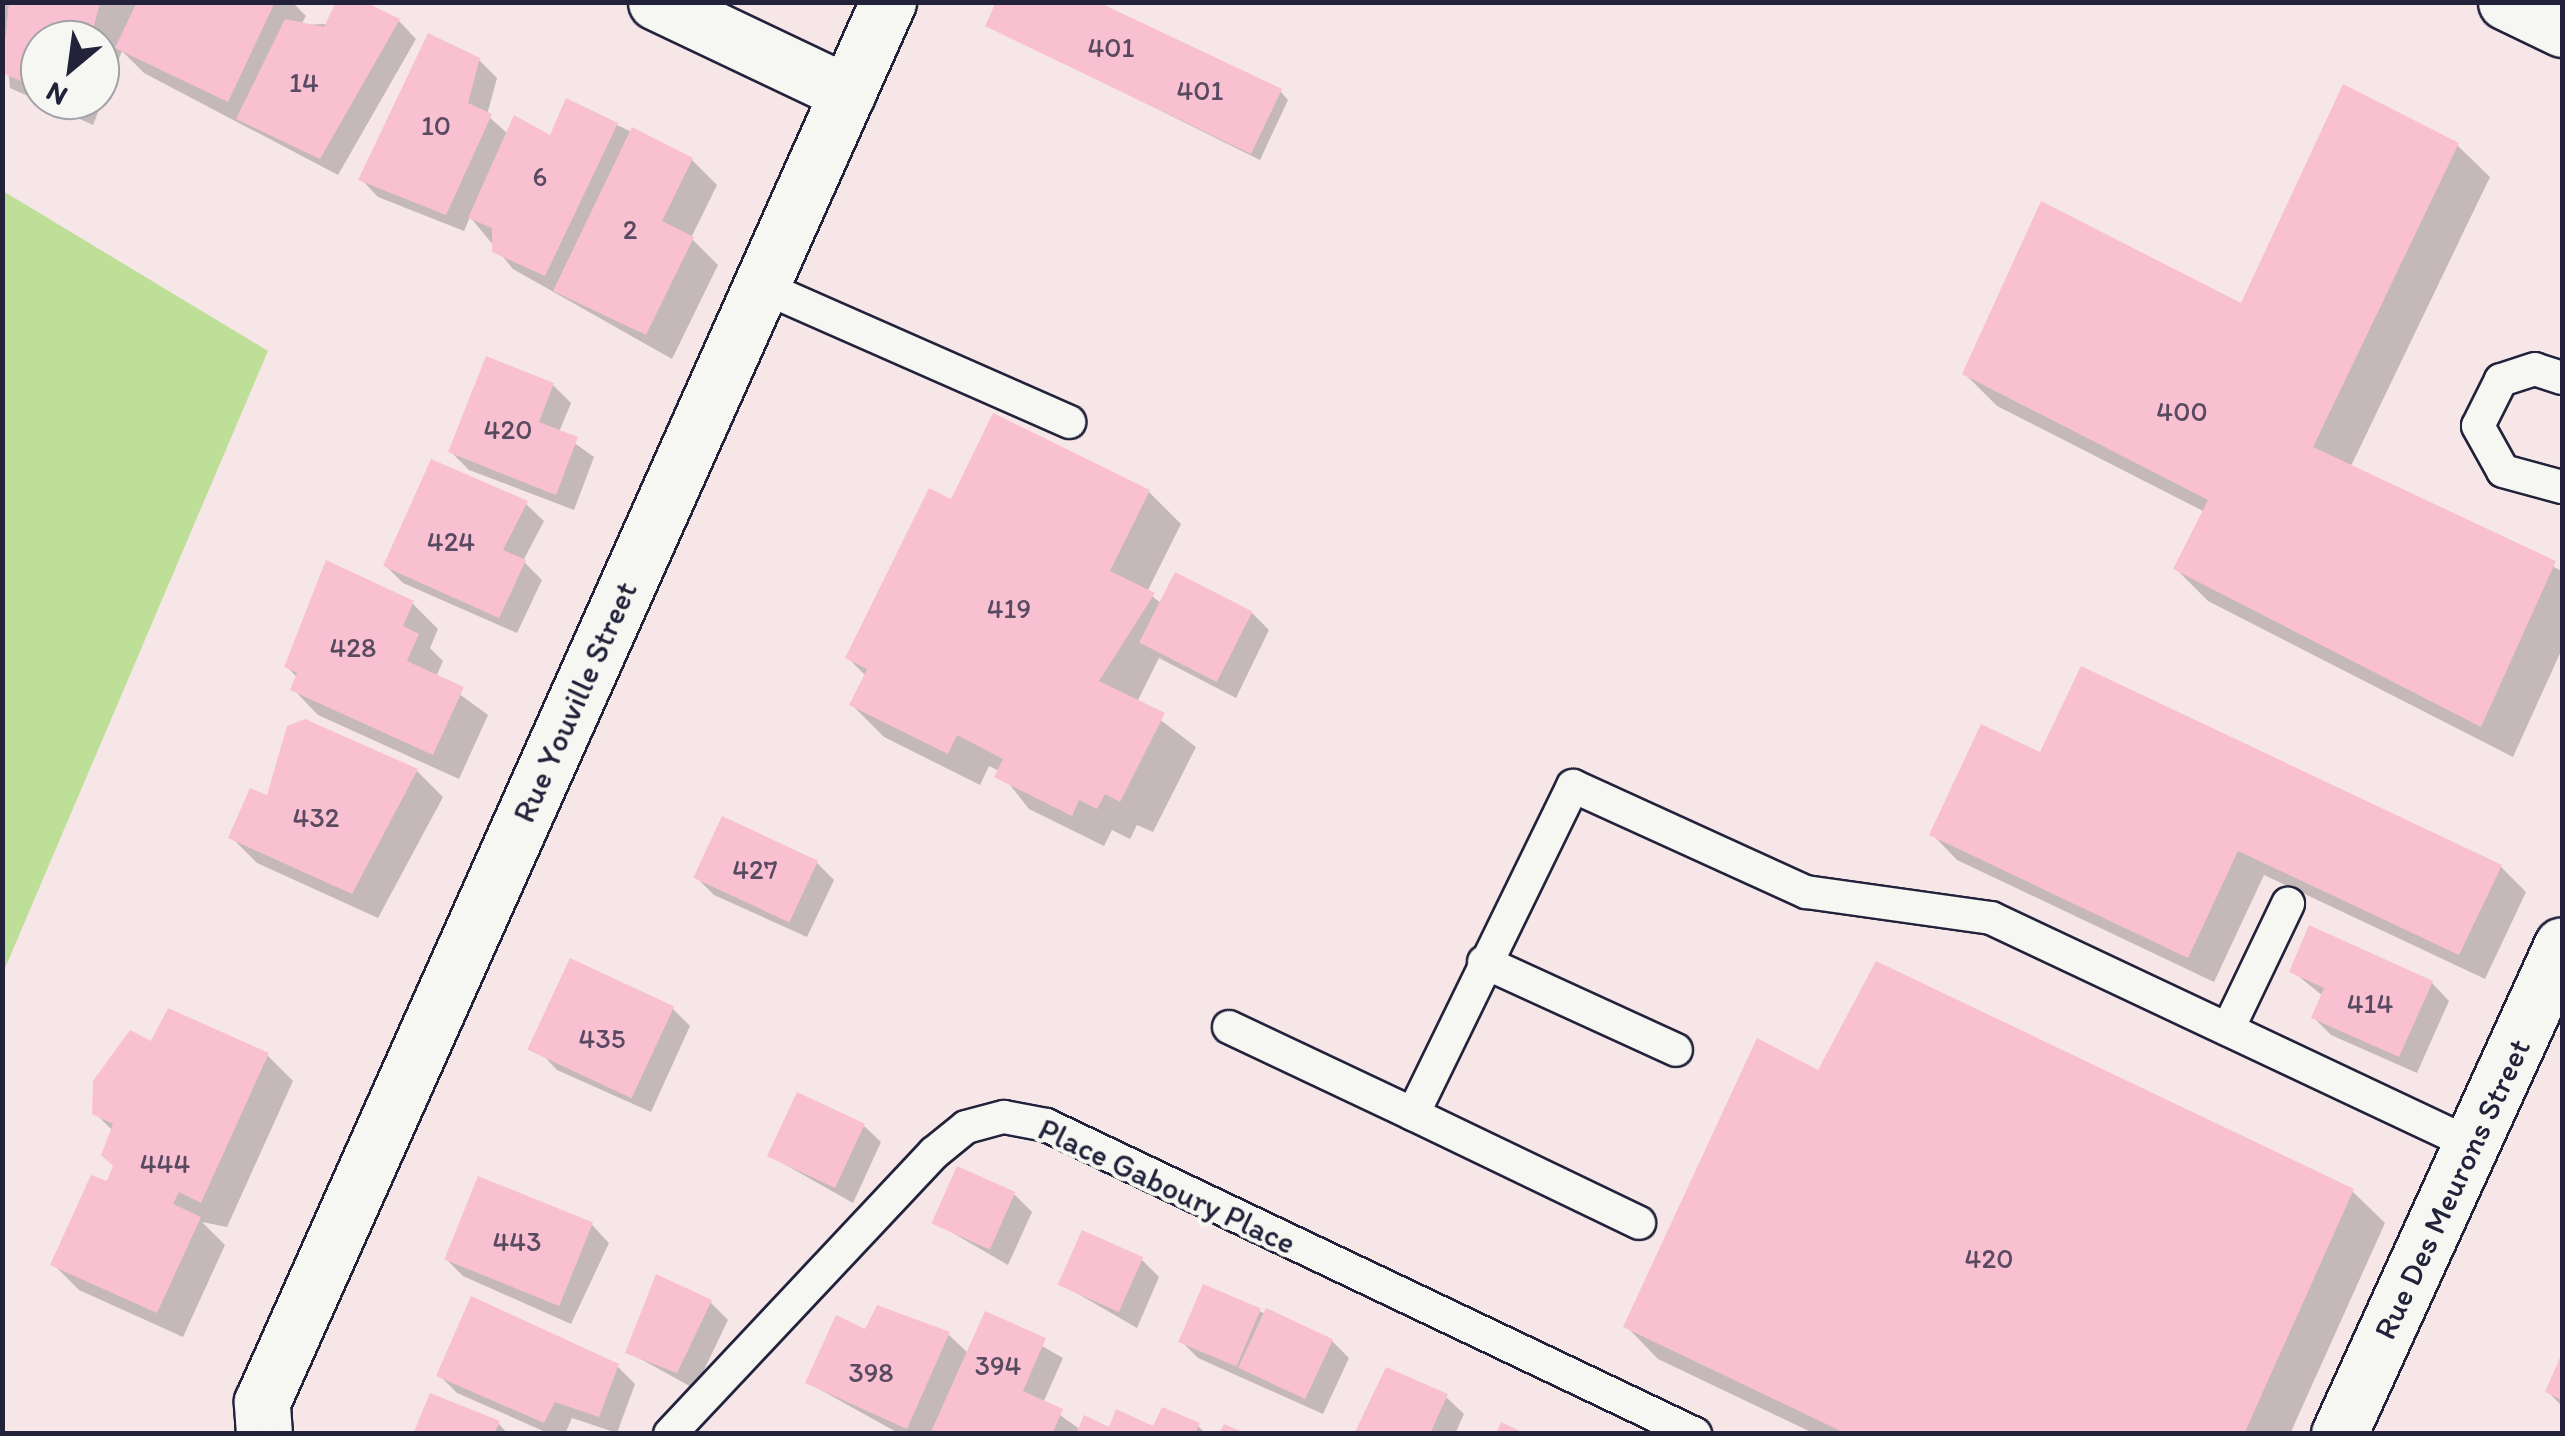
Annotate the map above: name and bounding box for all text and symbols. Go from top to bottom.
north arrow [20,20,120,120]
house number: 401 [1087,30,1135,64]
house number: 14 [289,65,319,99]
house number: 401 [1176,73,1224,107]
text: N [40,75,73,114]
house number: 10 [421,108,451,142]
house number: 6 [533,159,547,193]
house number: 2 [623,212,637,246]
house number: 400 [2156,394,2208,428]
house number: 420 [484,412,532,446]
house number: 424 [427,524,475,558]
street label: Rue Youville Street [505,577,645,827]
house number: 419 [987,591,1031,625]
house number: 428 [330,630,376,664]
house number: 432 [293,800,339,834]
house number: 427 [732,852,778,886]
house number: 414 [2347,986,2393,1020]
house number: 435 [579,1021,625,1055]
street label: Rue Des Meurons Street [2365,1033,2539,1345]
street label: Place Gaboury Place [1033,1110,1301,1262]
house number: 444 [140,1146,190,1180]
house number: 443 [493,1224,541,1258]
house number: 420 [1965,1241,2013,1275]
house number: 394 [975,1348,1021,1382]
house number: 398 [848,1355,894,1389]

